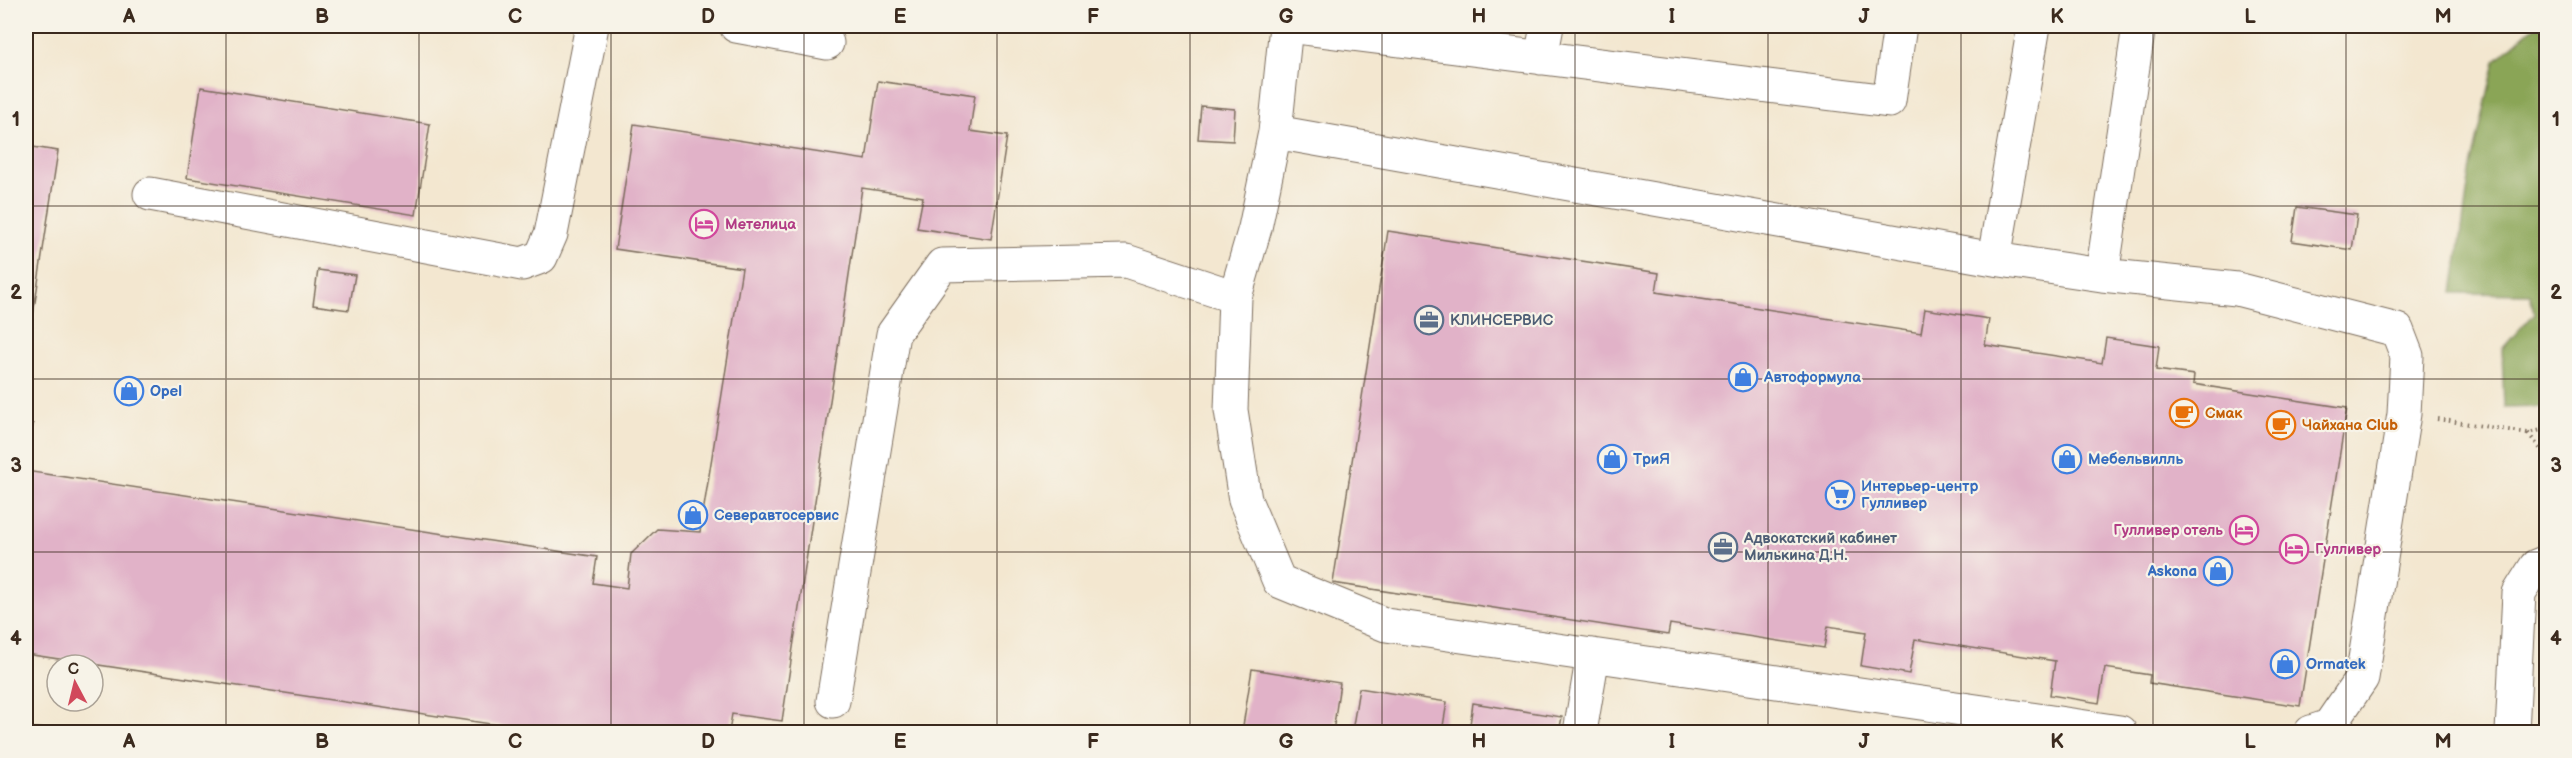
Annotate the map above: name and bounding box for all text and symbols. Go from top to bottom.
text: A [122,5,136,29]
text: B [315,5,329,29]
text: C [508,5,522,29]
text: D [701,5,715,29]
text: E [894,5,907,29]
text: F [1087,5,1099,29]
text: G [1279,5,1294,29]
text: H [1472,5,1486,29]
text: I [1669,5,1675,29]
text: J [1859,5,1871,29]
text: K [2050,5,2064,29]
text: L [2244,5,2256,29]
text: M [2434,5,2452,29]
text: 1 [12,108,20,132]
text: 1 [2552,108,2560,132]
hotel icon: Метелица [688,208,720,240]
place label: Метелица [725,215,796,234]
text: 2 [10,281,22,305]
text: 2 [2550,281,2562,305]
office icon: КЛИНСЕРВИС [1413,304,1445,336]
place label: КЛИНСЕРВИС [1450,311,1554,330]
shop icon: Автоформула [1727,361,1759,393]
place label: Автоформула [1763,368,1861,387]
shop icon: Opel [113,375,145,407]
place label: Opel [150,382,182,401]
cafe icon: Смак [2168,397,2200,429]
place label: Смак [2205,404,2243,423]
cafe icon: Чайхана Club [2265,409,2297,441]
place label: Чайхана Club [2302,416,2398,435]
shop icon: ТриЯ [1596,443,1628,475]
shop icon: Мебельвилль [2051,443,2083,475]
place label: ТриЯ [1633,450,1670,469]
place label: Мебельвилль [2088,450,2183,469]
text: 3 [10,454,22,478]
text: 3 [2550,454,2562,478]
place label: Интерьер-центр Гулливер [1861,477,1978,513]
supermarket icon: Интерьер-центр Гулливер [1824,479,1856,511]
shop icon: Северавтосервис [677,499,709,531]
place label: Северавтосервис [714,506,840,525]
hotel icon: Гулливер отель [2228,514,2260,546]
place label: Гулливер отель [2113,521,2223,540]
place label: Адвокатский кабинет Милькина Д.Н. [1743,529,1898,565]
office icon: Адвокатский кабинет Милькина Д.Н. [1707,531,1739,563]
hotel icon: Гулливер [2278,533,2310,565]
place label: Гулливер [2315,540,2381,559]
shop icon: Askona [2202,555,2234,587]
place label: Askona [2147,562,2197,581]
text: 4 [10,627,22,651]
text: 4 [2550,627,2562,651]
shop icon: Ormatek [2269,648,2301,680]
north arrow [45,653,105,713]
place label: Ormatek [2306,655,2366,674]
text: С [67,659,80,680]
text: A [122,730,136,754]
text: B [315,730,329,754]
text: C [508,730,522,754]
text: D [701,730,715,754]
text: E [894,730,907,754]
text: F [1087,730,1099,754]
text: G [1279,730,1294,754]
text: H [1472,730,1486,754]
text: I [1669,730,1675,754]
text: J [1859,730,1871,754]
text: K [2050,730,2064,754]
text: L [2244,730,2256,754]
text: M [2434,730,2452,754]

